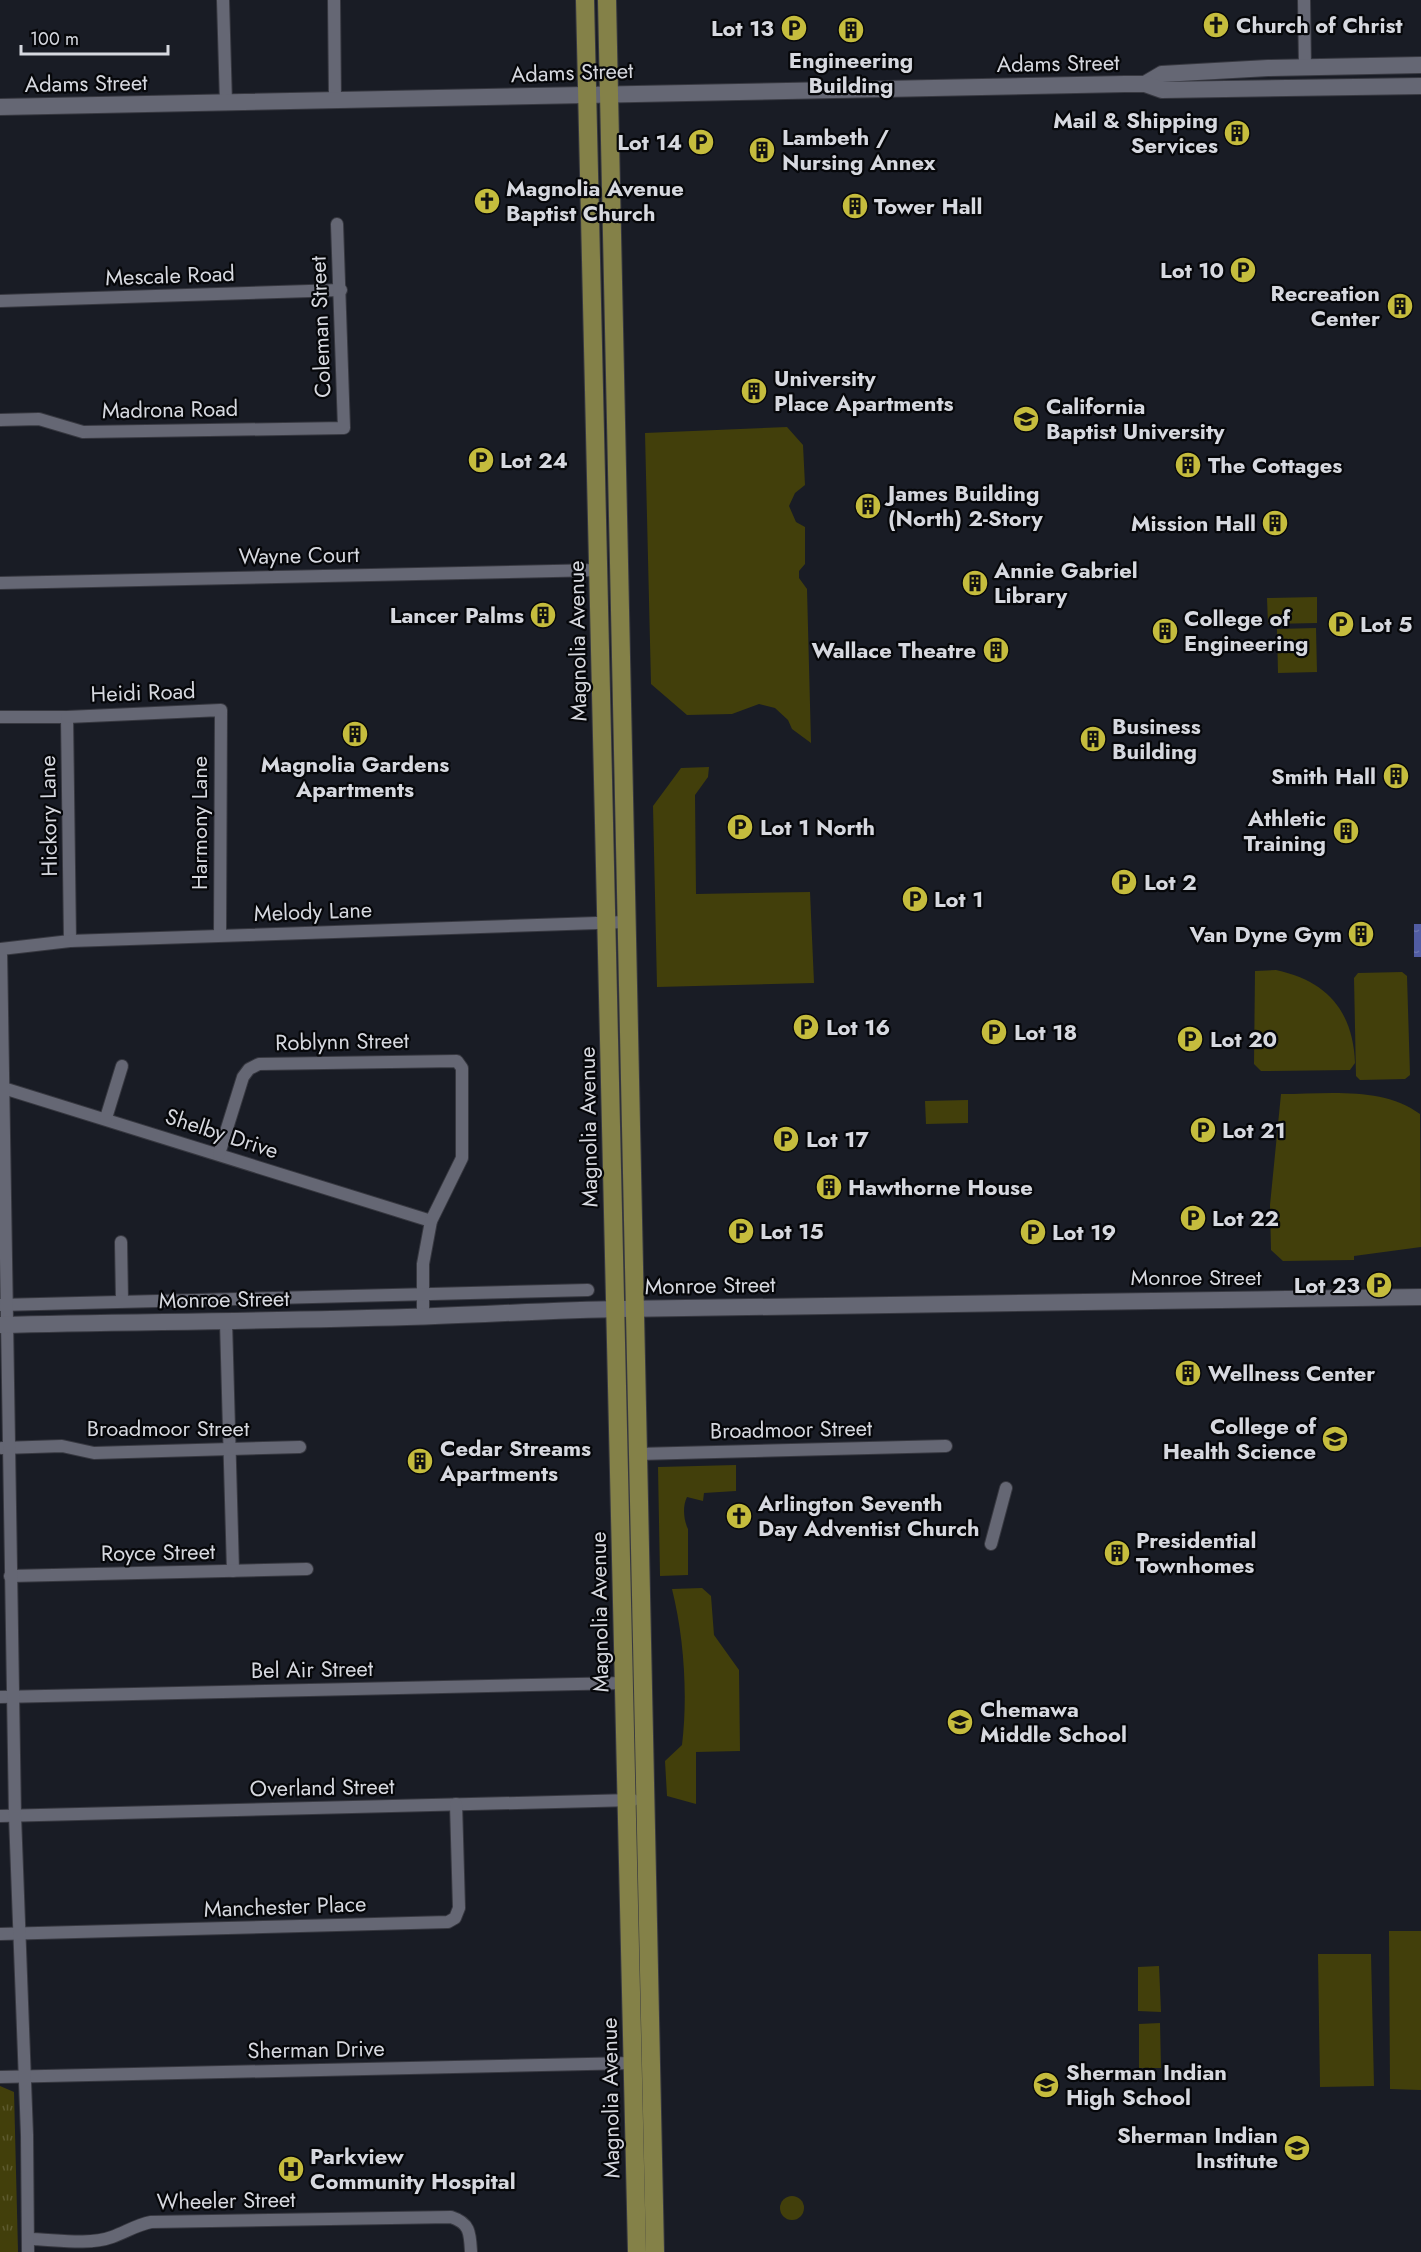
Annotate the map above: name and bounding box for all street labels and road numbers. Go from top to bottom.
street label: Adams Street [996,46,1120,80]
street label: Adams Street [510,54,635,90]
street label: Adams Street [24,66,148,100]
street label: Coleman Street [302,255,338,398]
street label: Mescale Road [105,257,235,293]
street label: Madrona Road [102,392,238,426]
street label: Wayne Court [238,538,360,572]
street label: Magnolia Avenue [560,560,594,722]
street label: Heidi Road [90,674,196,710]
street label: Hickory Lane [31,755,65,877]
street label: Harmony Lane [183,756,215,890]
street label: Melody Lane [253,893,373,929]
street label: Roblynn Street [275,1024,410,1058]
street label: Magnolia Avenue [571,1046,605,1208]
street label: Shelby Drive [161,1100,283,1166]
street label: Monroe Street [1130,1261,1262,1293]
street label: Monroe Street [644,1268,776,1302]
street label: Monroe Street [158,1282,290,1316]
street label: Broadmoor Street [87,1412,250,1444]
street label: Broadmoor Street [710,1412,873,1446]
street label: Magnolia Avenue [582,1531,616,1693]
street label: Royce Street [101,1535,216,1569]
street label: Bel Air Street [251,1652,374,1686]
street label: Overland Street [249,1770,395,1804]
street label: Manchester Place [203,1887,367,1925]
street label: Magnolia Avenue [593,2017,627,2179]
street label: Sherman Drive [247,2032,385,2066]
street label: Wheeler Street [156,2183,296,2217]

